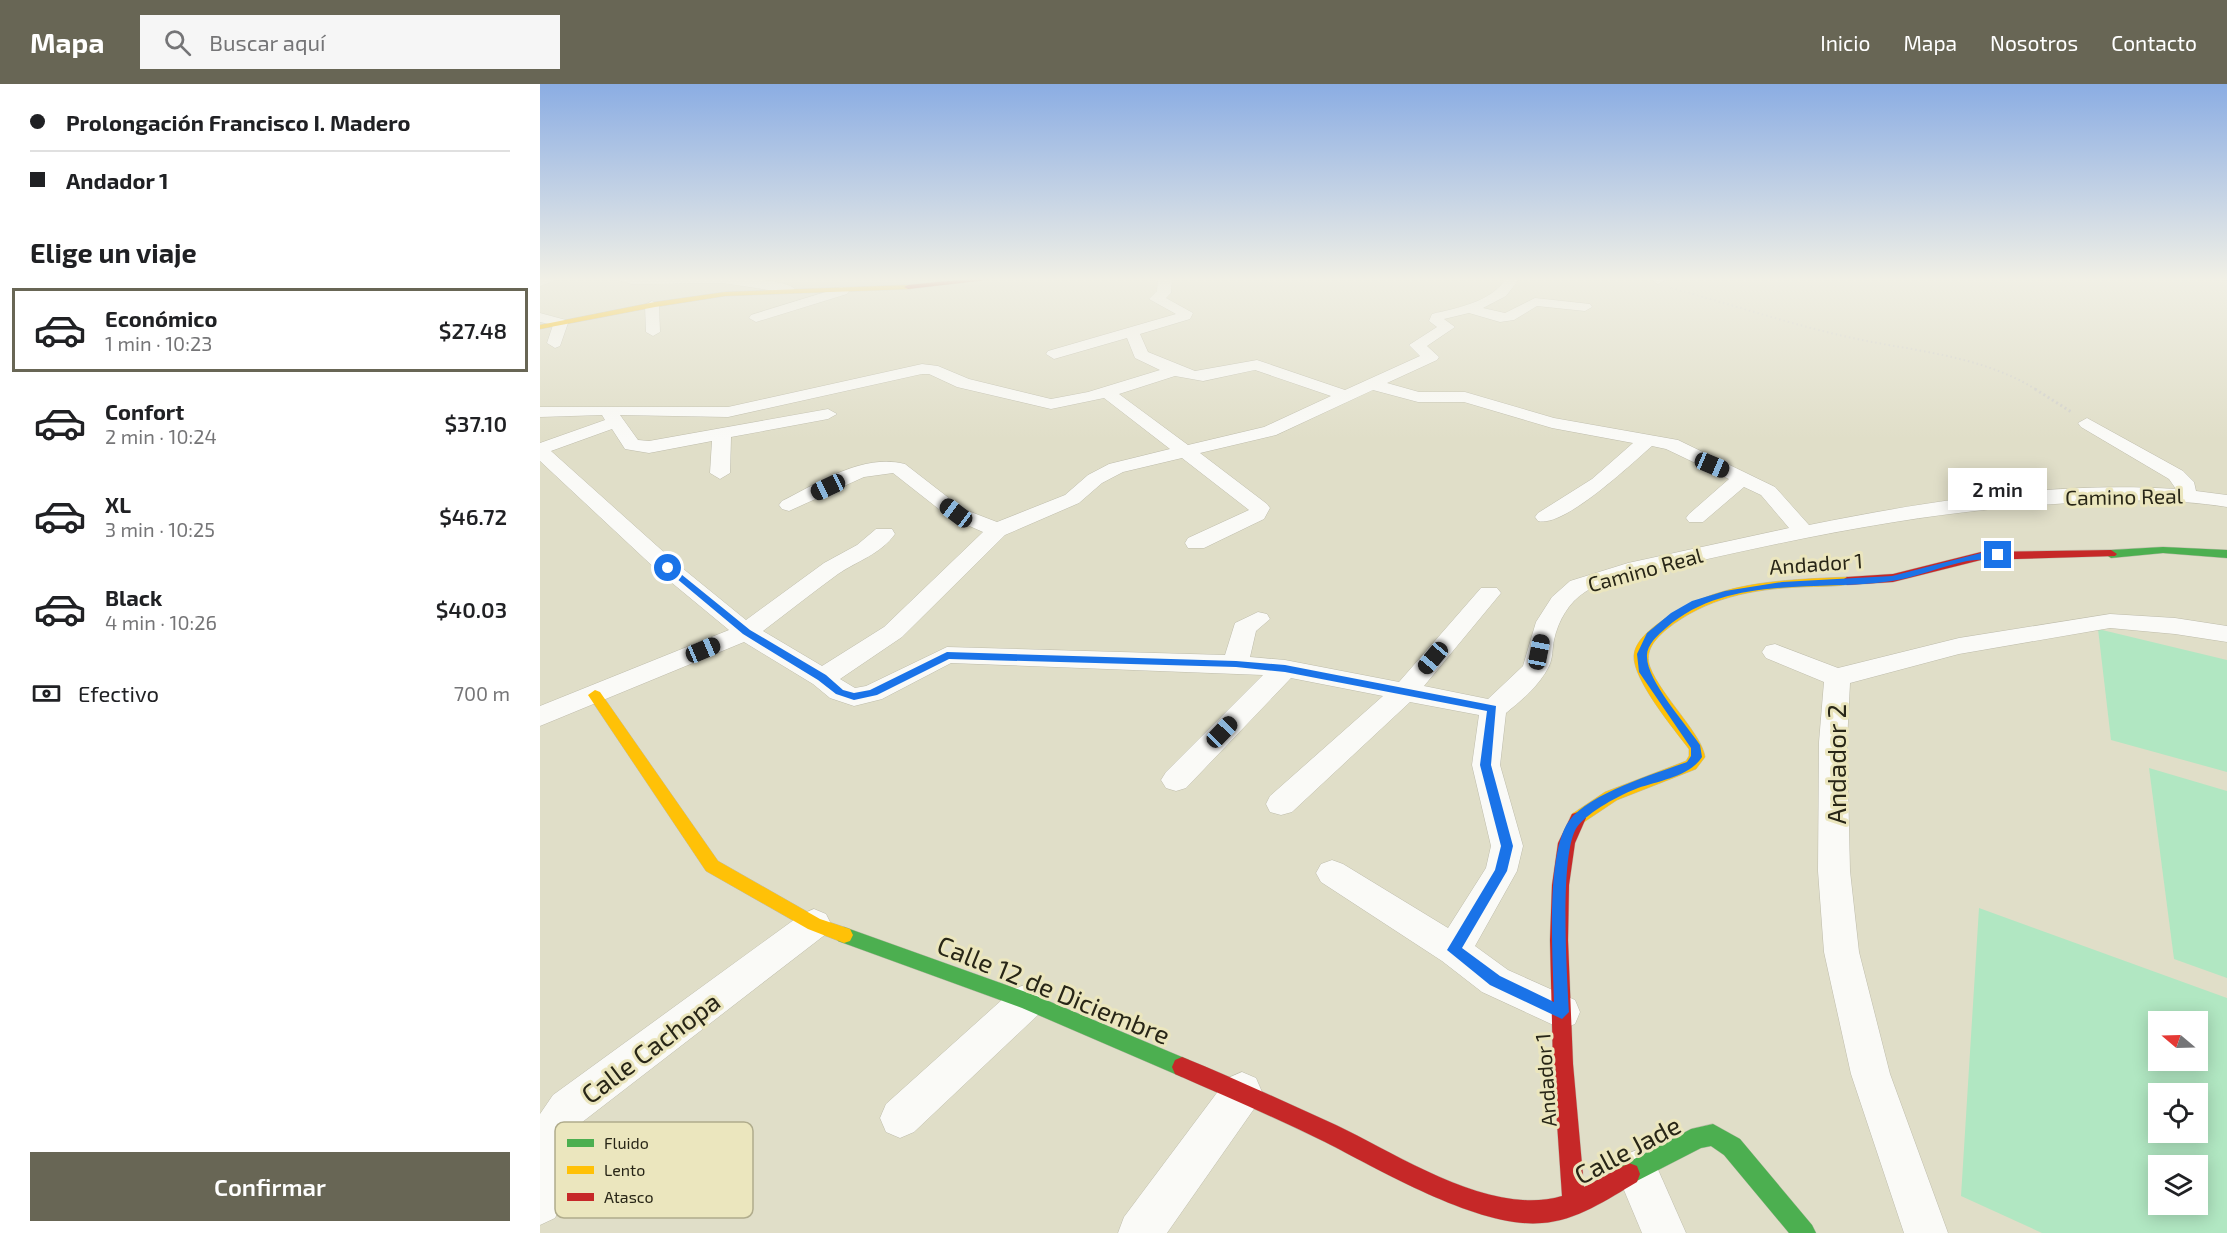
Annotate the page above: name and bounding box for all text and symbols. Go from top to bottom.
search box [140,15,560,69]
text: Mapa [30,25,104,59]
icon: search [161,26,194,59]
text: Buscar aquí [209,29,325,55]
text: Inicio [1820,30,1870,55]
text: Mapa [1903,30,1957,55]
text: Nosotros [1990,30,2078,55]
text: Contacto [2111,30,2197,55]
text: Prolongación Francisco I. Madero [66,109,410,135]
text: Andador 1 [66,167,169,193]
text: Elige un viaje [30,236,197,268]
icon: car [33,303,87,357]
text: Económico [105,305,217,331]
text: $27.48 [439,317,507,343]
text: 1 min · 10:23 [105,331,212,355]
icon: car [33,396,87,450]
text: Confort [105,398,184,424]
text: $37.10 [444,410,507,436]
text: 2 min · 10:24 [105,424,217,448]
car [1692,450,1732,480]
callout: 2 min [1948,468,2048,510]
car [808,471,848,503]
text: 2 min [1972,477,2023,501]
street label: Camino Real [2065,482,2184,510]
icon: car [33,489,87,543]
text: XL [105,491,131,517]
car [936,495,976,531]
text: $46.72 [439,503,507,529]
text: 3 min · 10:25 [105,517,215,541]
street label: Camino Real [1585,541,1706,596]
route end [1984,541,2011,568]
street label: Andador 1 [1768,547,1864,579]
route start [654,554,681,581]
icon: car [33,582,87,636]
text: Black [105,584,162,610]
text: $40.03 [436,596,507,622]
text: 4 min · 10:26 [105,610,217,634]
car [1527,633,1551,671]
car [683,635,723,665]
car [1415,638,1451,678]
icon: cash [30,677,63,710]
text: Efectivo [78,680,159,706]
text: 700 m [454,681,510,705]
street label: Andador 2 [1820,704,1851,824]
car [1203,713,1241,751]
street label: Calle 12 de Diciembre [933,928,1175,1050]
street label: Calle Cachopa [575,985,725,1109]
north arrow [2148,1011,2208,1071]
map controls [2148,1011,2208,1215]
street label: Andador 1 [1529,1032,1561,1128]
button: locate [2148,1083,2208,1143]
street label: Calle Jade [1569,1108,1685,1190]
legend [555,1122,753,1218]
text: Fluido [604,1133,649,1152]
button: Confirmar [30,1152,510,1221]
button: layers [2148,1155,2208,1215]
text: Lento [604,1160,645,1179]
text: Atasco [604,1187,654,1206]

